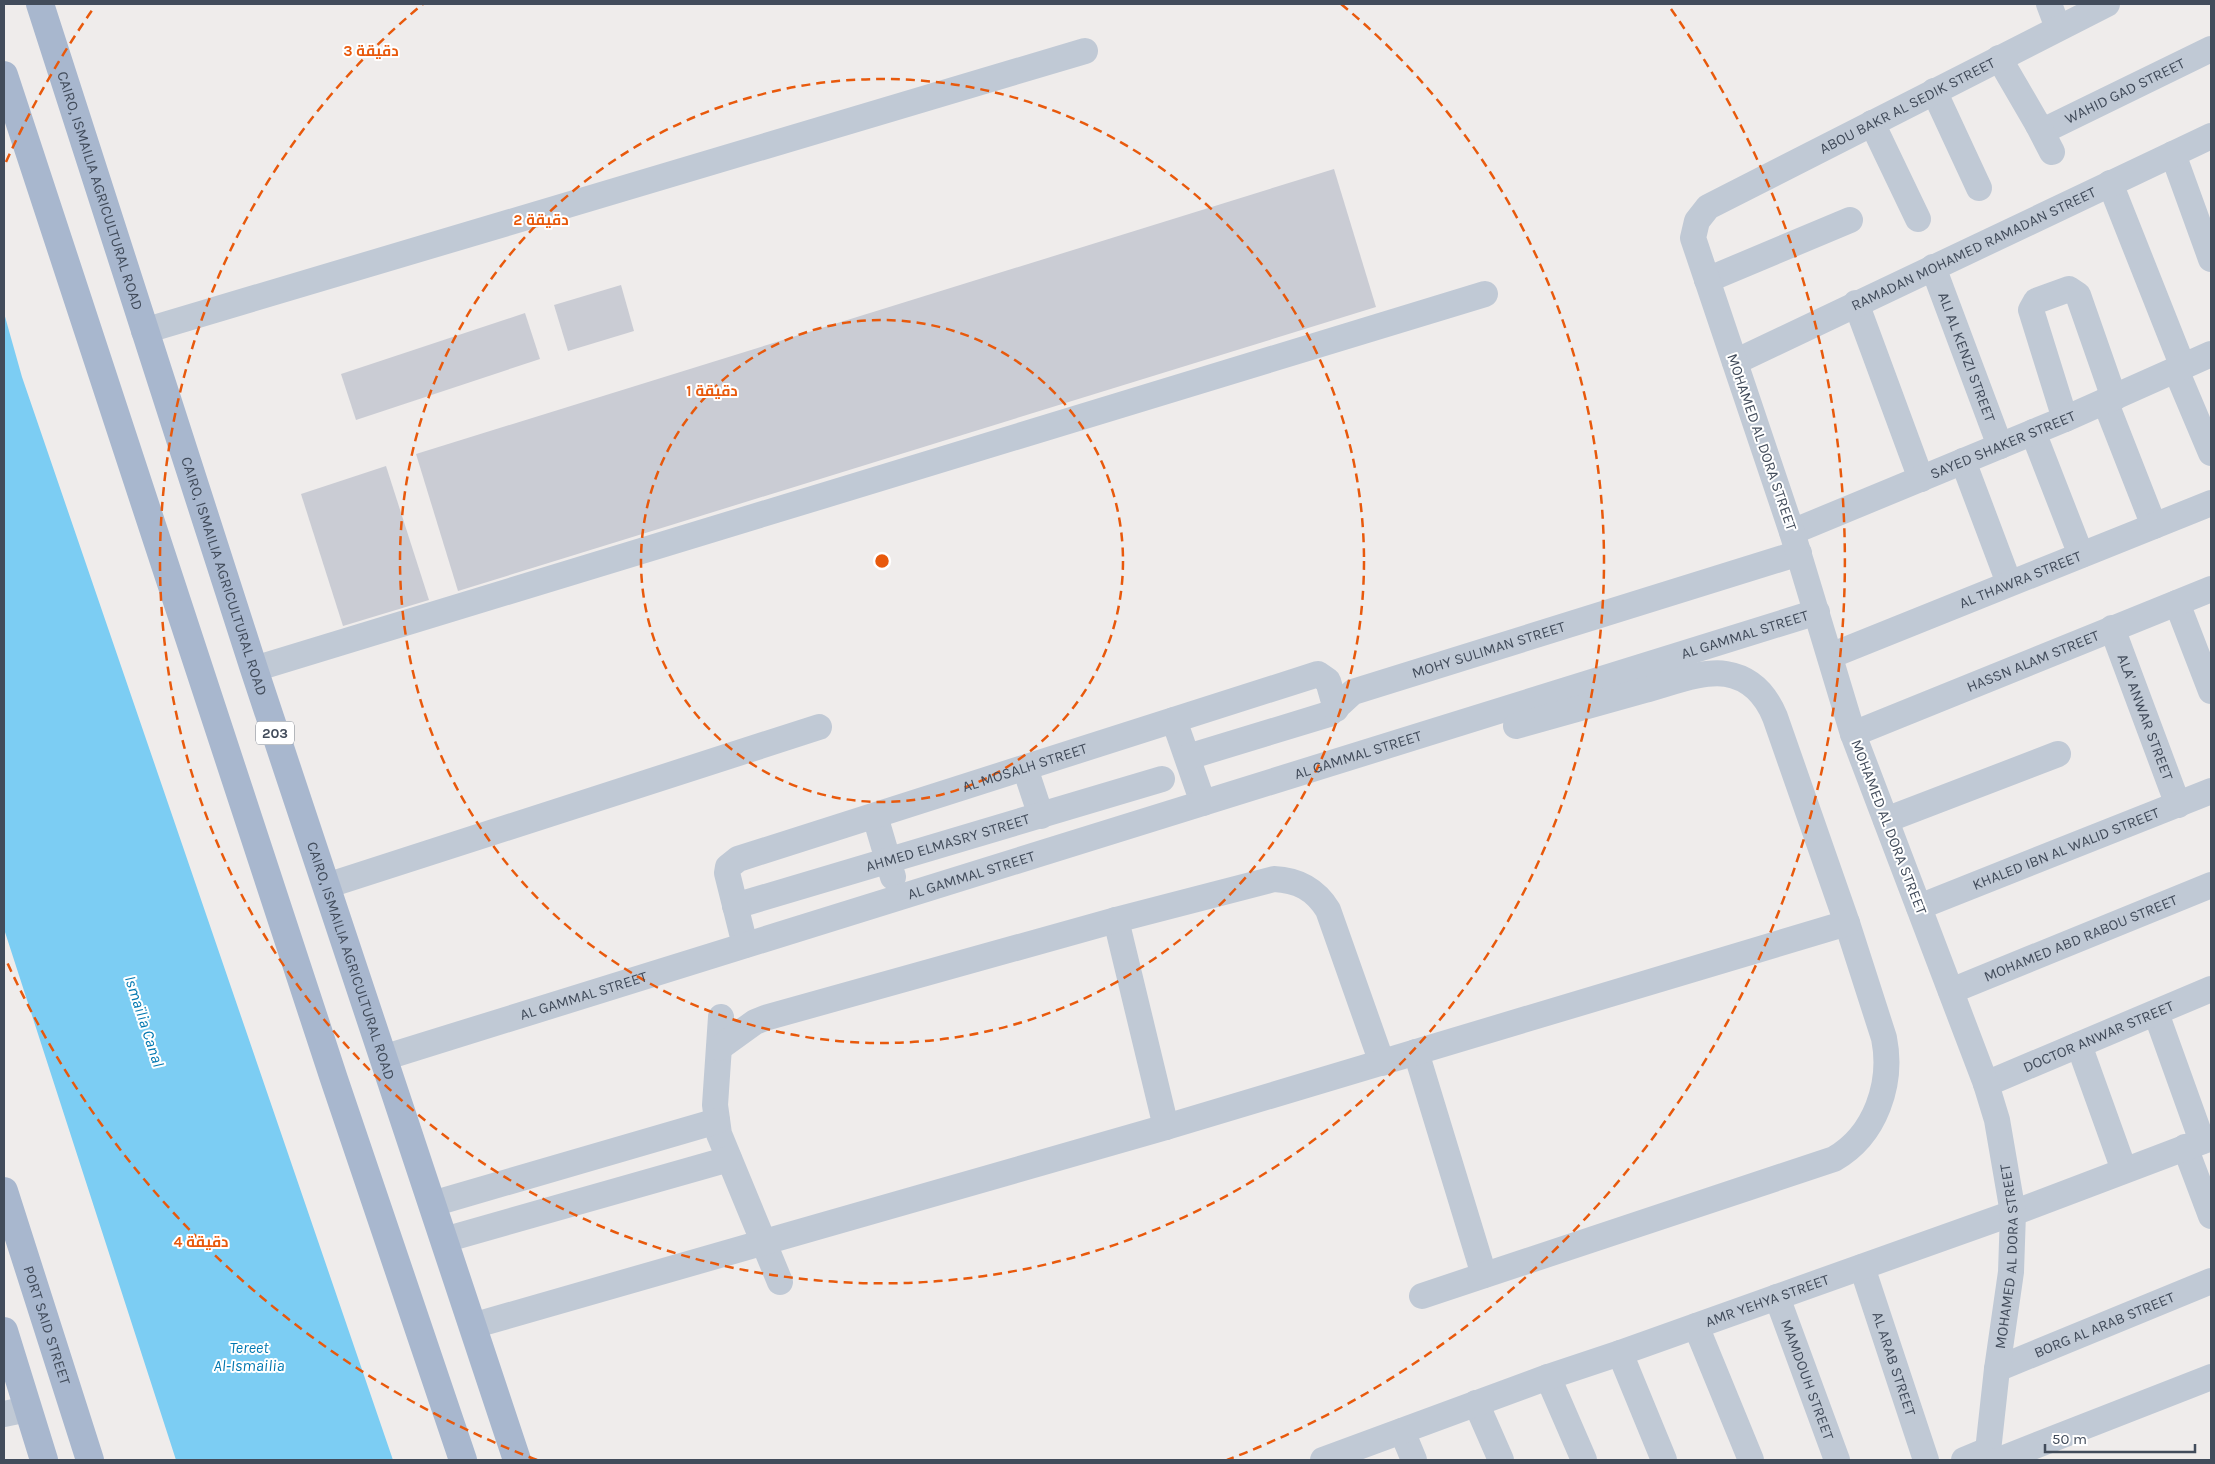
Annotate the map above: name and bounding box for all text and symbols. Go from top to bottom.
text: 3 دقيقة [343,42,399,60]
street label: ABOU BAKR AL SEDIK STREET [1816,53,1998,158]
street label: WAHID GAD STREET [2062,54,2188,128]
street label: CAIRO, ISMAILIA AGRICULTURAL ROAD [53,69,147,312]
street label: RAMADAN MOHAMED RAMADAN STREET [1848,183,2099,315]
text: 2 دقيقة [513,211,569,229]
street label: ALI AL KENZI STREET [1934,289,1999,425]
street label: MOHAMED AL DORA STREET [1723,351,1801,533]
text: 1 دقيقة [686,382,738,400]
street label: SAYED SHAKER STREET [1927,406,2079,483]
street label: CAIRO, ISMAILIA AGRICULTURAL ROAD [177,454,271,698]
street label: AL THAWRA STREET [1957,547,2084,612]
centre of rings [873,552,891,570]
street label: AL GAMMAL STREET [1679,606,1811,663]
street label: MOHY SULIMAN STREET [1410,617,1568,682]
street label: HASSN ALAM STREET [1964,626,2102,696]
street label: ALA' ANWAR STREET [2113,651,2177,783]
road number: 203 [256,721,294,744]
street label: AL GAMMAL STREET [1292,726,1424,783]
street label: MOHAMED AL DORA STREET [1847,737,1931,917]
street label: AL MOSALH STREET [960,739,1090,796]
street label: KHALED IBN AL WALID STREET [1970,803,2162,894]
street label: AHMED ELMASRY STREET [864,810,1032,876]
street label: CAIRO, ISMAILIA AGRICULTURAL ROAD [303,839,399,1082]
street label: AL GAMMAL STREET [905,847,1038,903]
street label: MOHAMED ABD RABOU STREET [1981,890,2181,986]
street label: AL GAMMAL STREET [518,967,650,1024]
water label: Ismaïlia Canal [121,973,168,1069]
street label: DOCTOR ANWAR STREET [2020,997,2177,1076]
street label: MOHAMED AL DORA STREET [1991,1162,2022,1350]
text: 4 دقيقة [173,1233,229,1251]
street label: PORT SAID STREET [20,1264,75,1387]
street label: AMR YEHYA STREET [1703,1270,1832,1331]
street label: BORG AL ARAB STREET [2031,1288,2178,1362]
street label: AL ARAB STREET [1868,1309,1920,1419]
street label: MAMDOUH STREET [1777,1317,1838,1443]
water label: Tereet Al-Ismailia [213,1338,285,1375]
scale bar [2045,1422,2195,1454]
text: 50 m [2052,1430,2087,1448]

